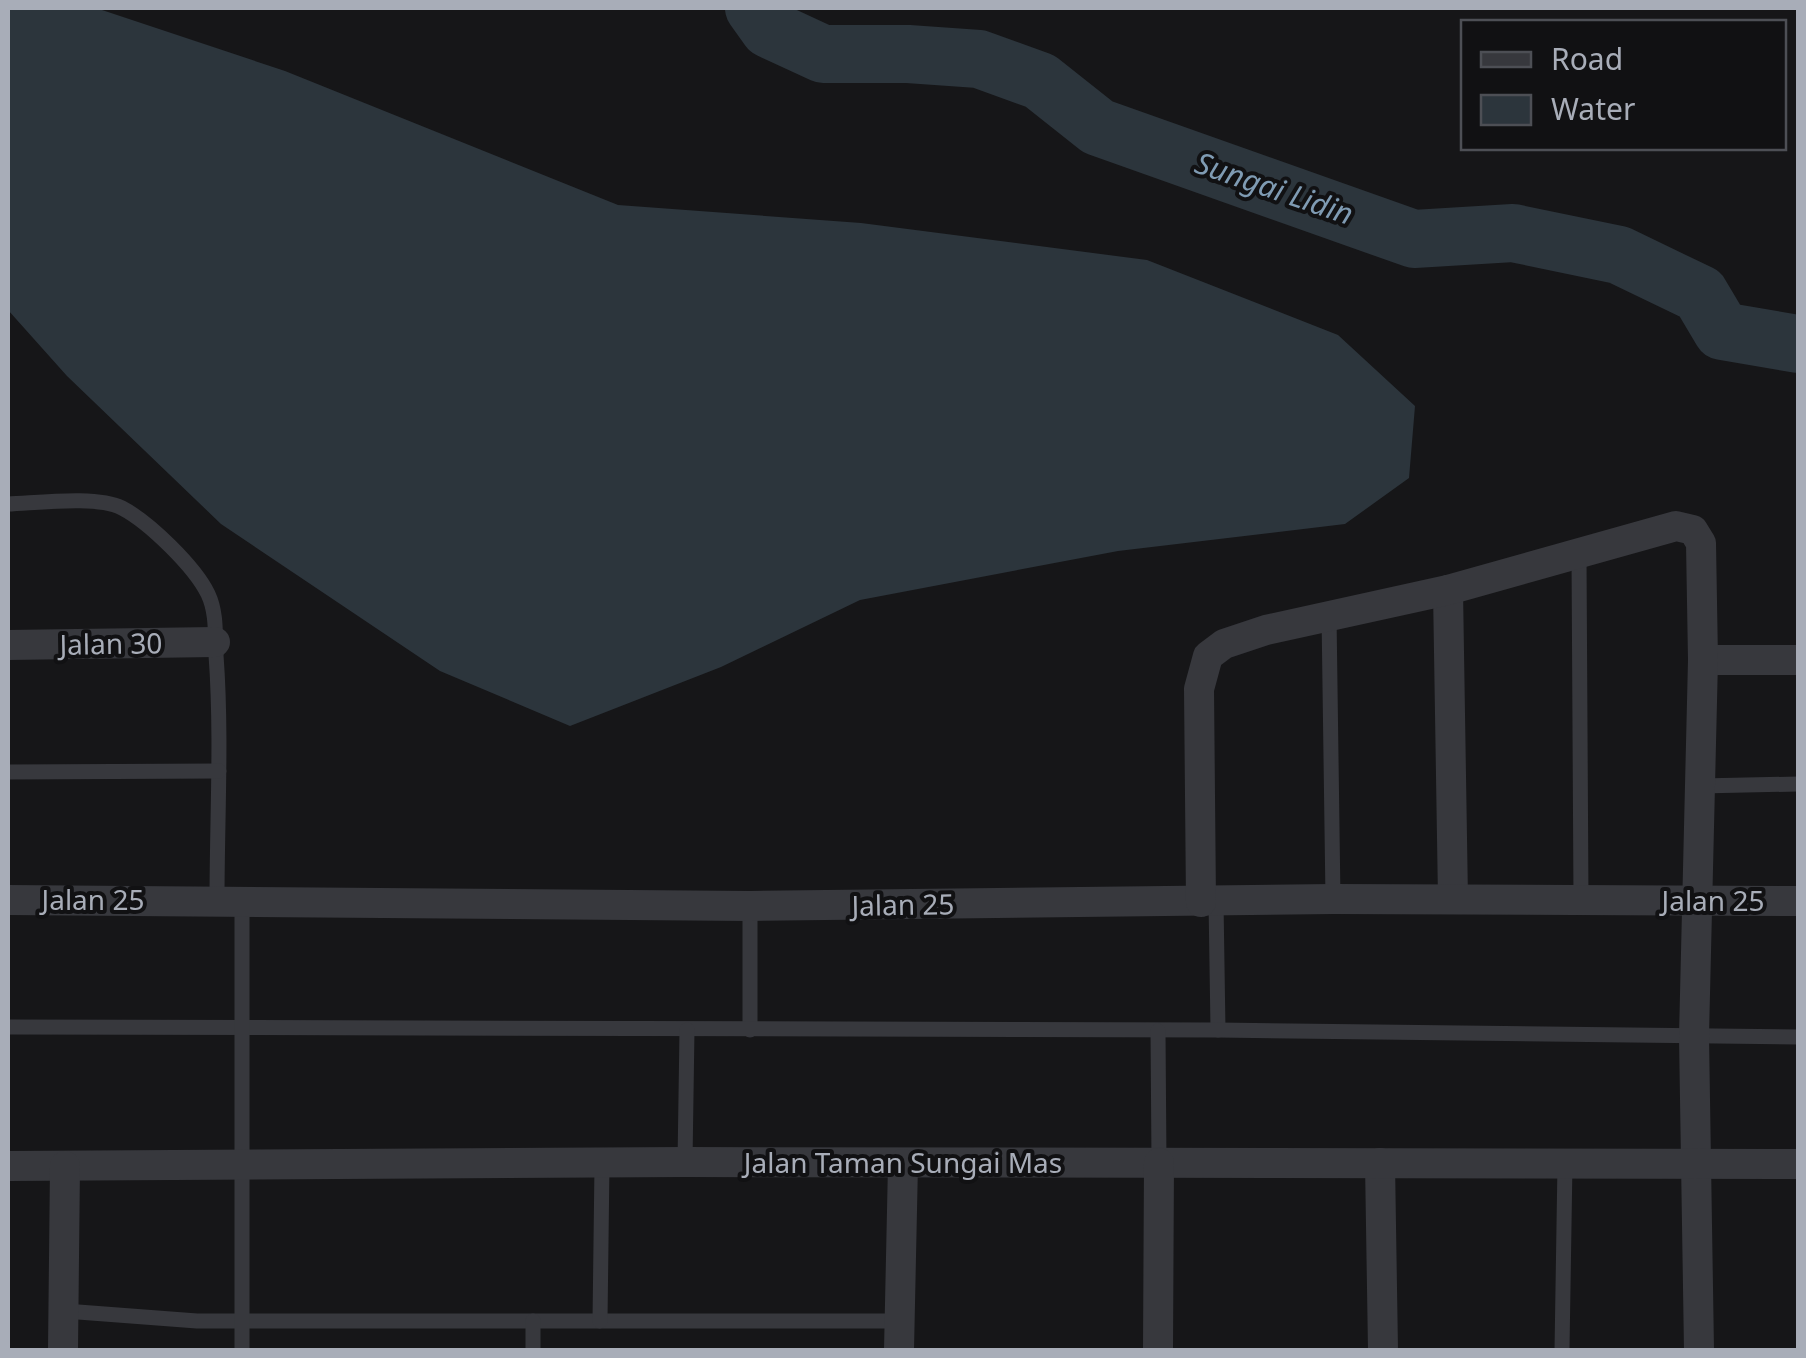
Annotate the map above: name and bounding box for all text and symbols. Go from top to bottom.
legend [1461,20,1786,150]
text: Road [1551,38,1623,79]
text: Water [1551,88,1635,129]
water label: Sungai Lidin [1190,141,1359,234]
street label: Jalan 30 [56,623,163,663]
street label: Jalan 25 [39,880,144,918]
street label: Jalan 25 [1659,881,1764,919]
street label: Jalan 25 [848,884,955,924]
street label: Jalan Taman Sungai Mas [741,1143,1062,1181]

